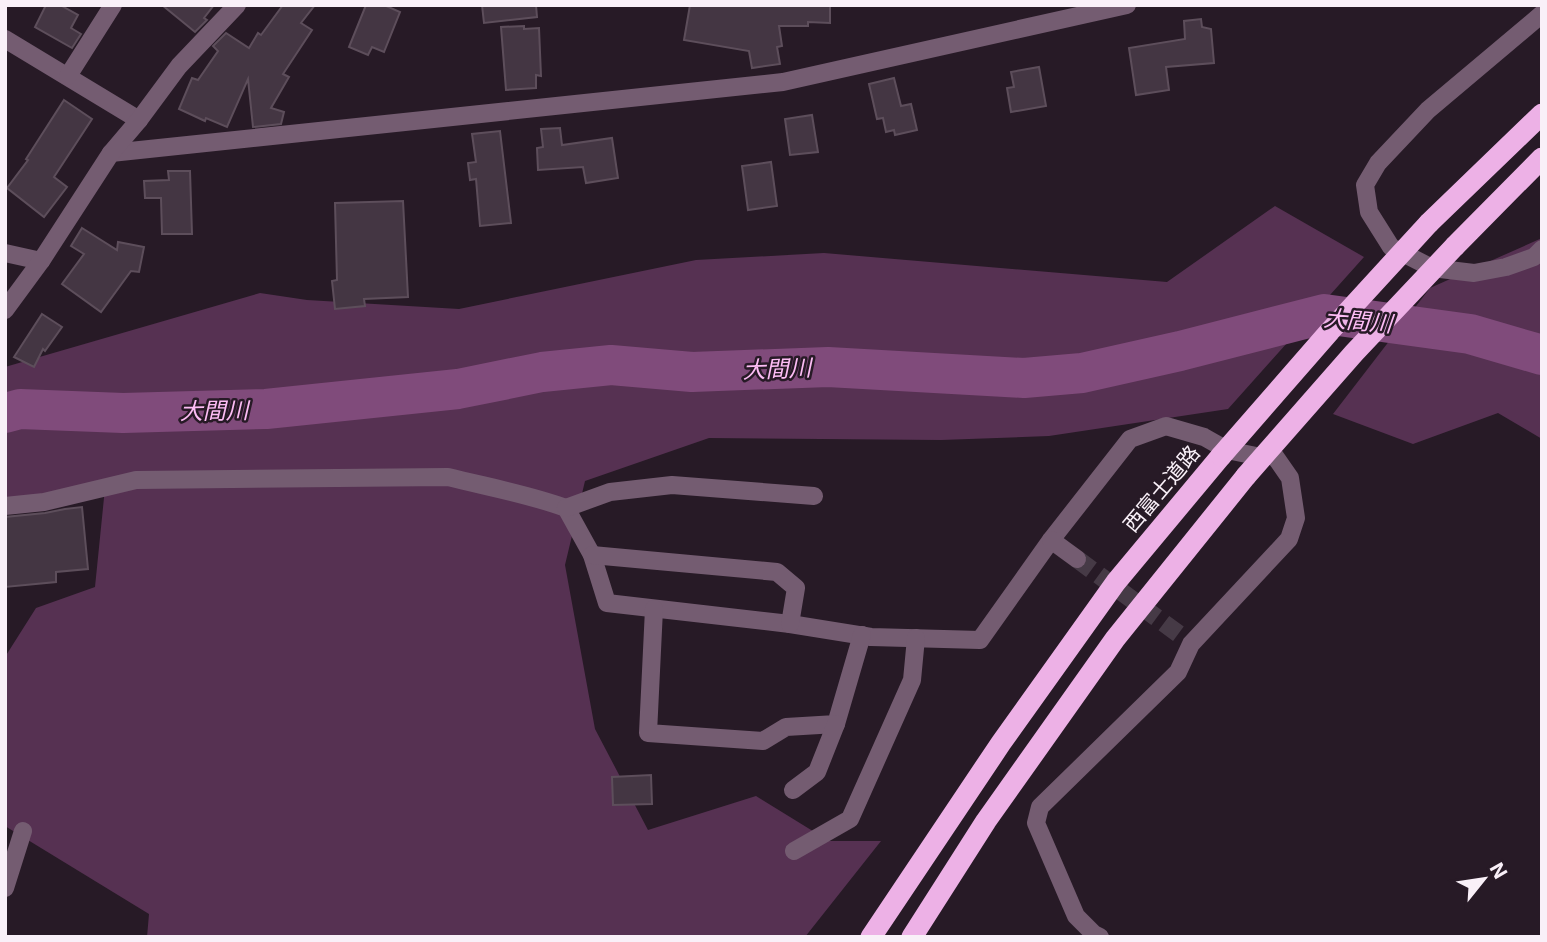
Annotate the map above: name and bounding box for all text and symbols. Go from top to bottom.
water label: 大間川 [1322,304,1397,338]
water label: 大間川 [742,354,815,384]
water label: 大間川 [179,396,252,426]
street label: 西富士道路 [1118,440,1205,537]
north arrow [1449,844,1519,914]
text: N [1485,859,1512,883]

